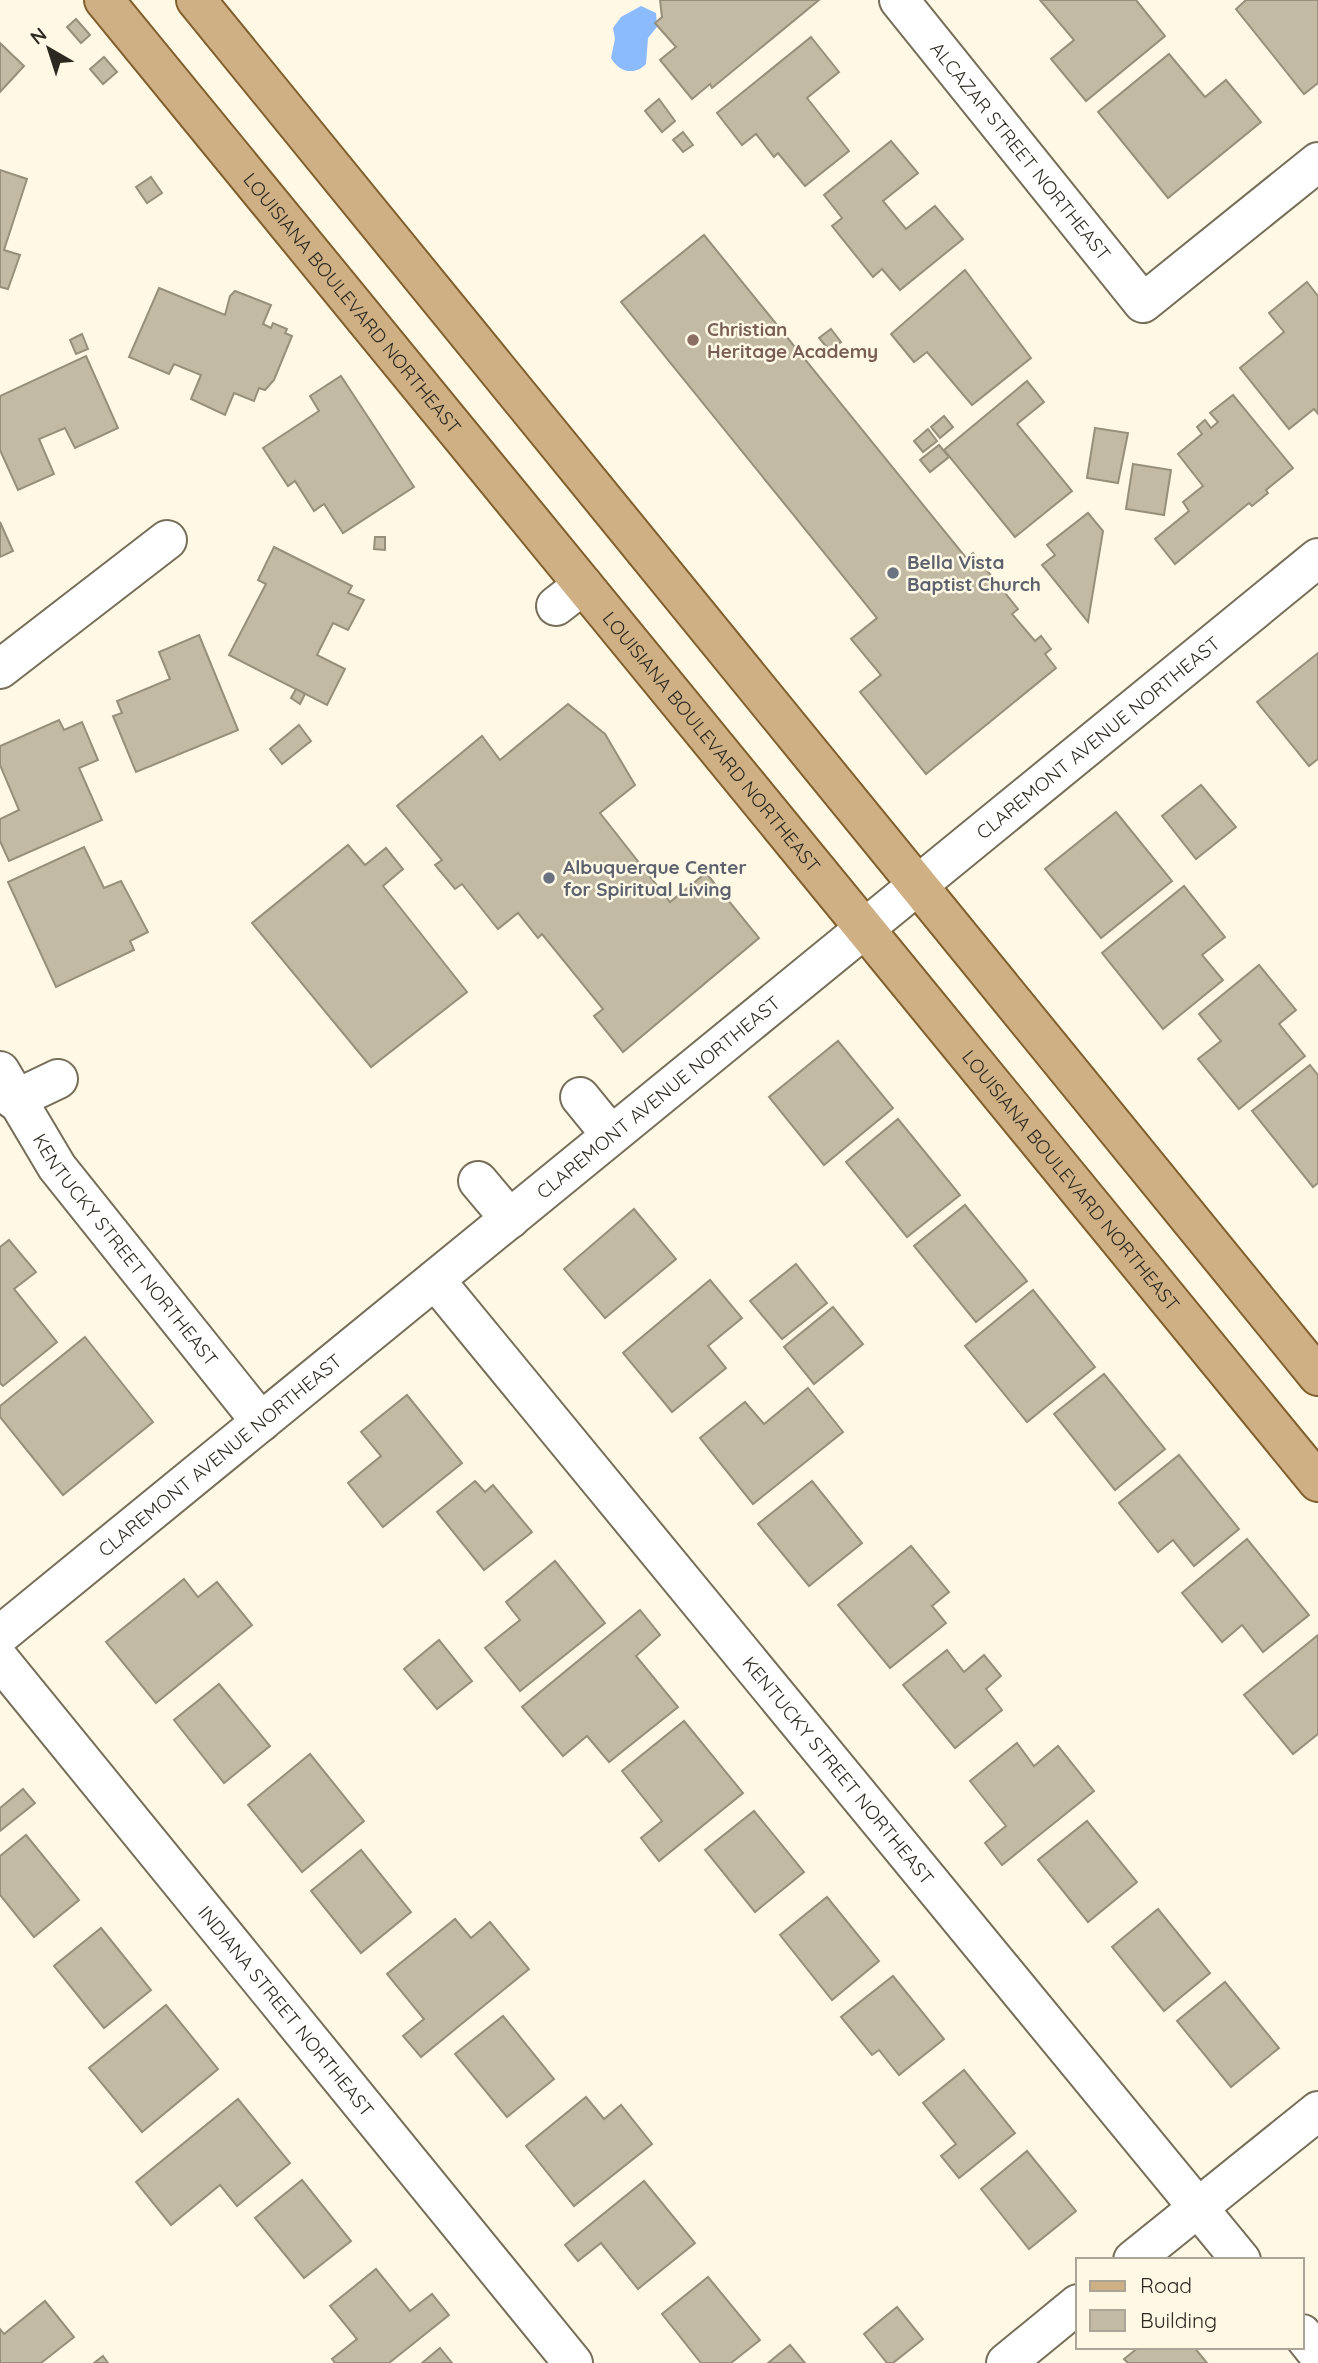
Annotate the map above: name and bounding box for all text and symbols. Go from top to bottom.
north arrow [14,14,84,84]
text: N [25,22,51,50]
street label: ALCAZAR STREET NORTHEAST [925,37,1116,265]
street label: LOUISIANA BOULEVARD NORTHEAST [238,168,466,439]
place label: Christian Heritage Academy [707,317,878,363]
marker: Christian Heritage Academy [685,332,701,348]
place label: Bella Vista Baptist Church [907,550,1041,596]
marker: Bella Vista Baptist Church [885,565,901,581]
street label: LOUISIANA BOULEVARD NORTHEAST [598,606,826,877]
street label: CLAREMONT AVENUE NORTHEAST [971,631,1225,844]
place label: Albuquerque Center for Spiritual Living [563,855,747,901]
marker: Albuquerque Center for Spiritual Living [541,870,557,886]
street label: CLAREMONT AVENUE NORTHEAST [531,990,785,1204]
street label: LOUISIANA BOULEVARD NORTHEAST [957,1045,1185,1316]
street label: KENTUCKY STREET NORTHEAST [28,1129,224,1371]
street label: CLAREMONT AVENUE NORTHEAST [93,1349,347,1562]
street label: KENTUCKY STREET NORTHEAST [737,1651,939,1889]
street label: INDIANA STREET NORTHEAST [193,1901,379,2121]
legend [1076,2258,1304,2349]
text: Road [1140,2272,1192,2298]
text: Building [1140,2307,1217,2333]

